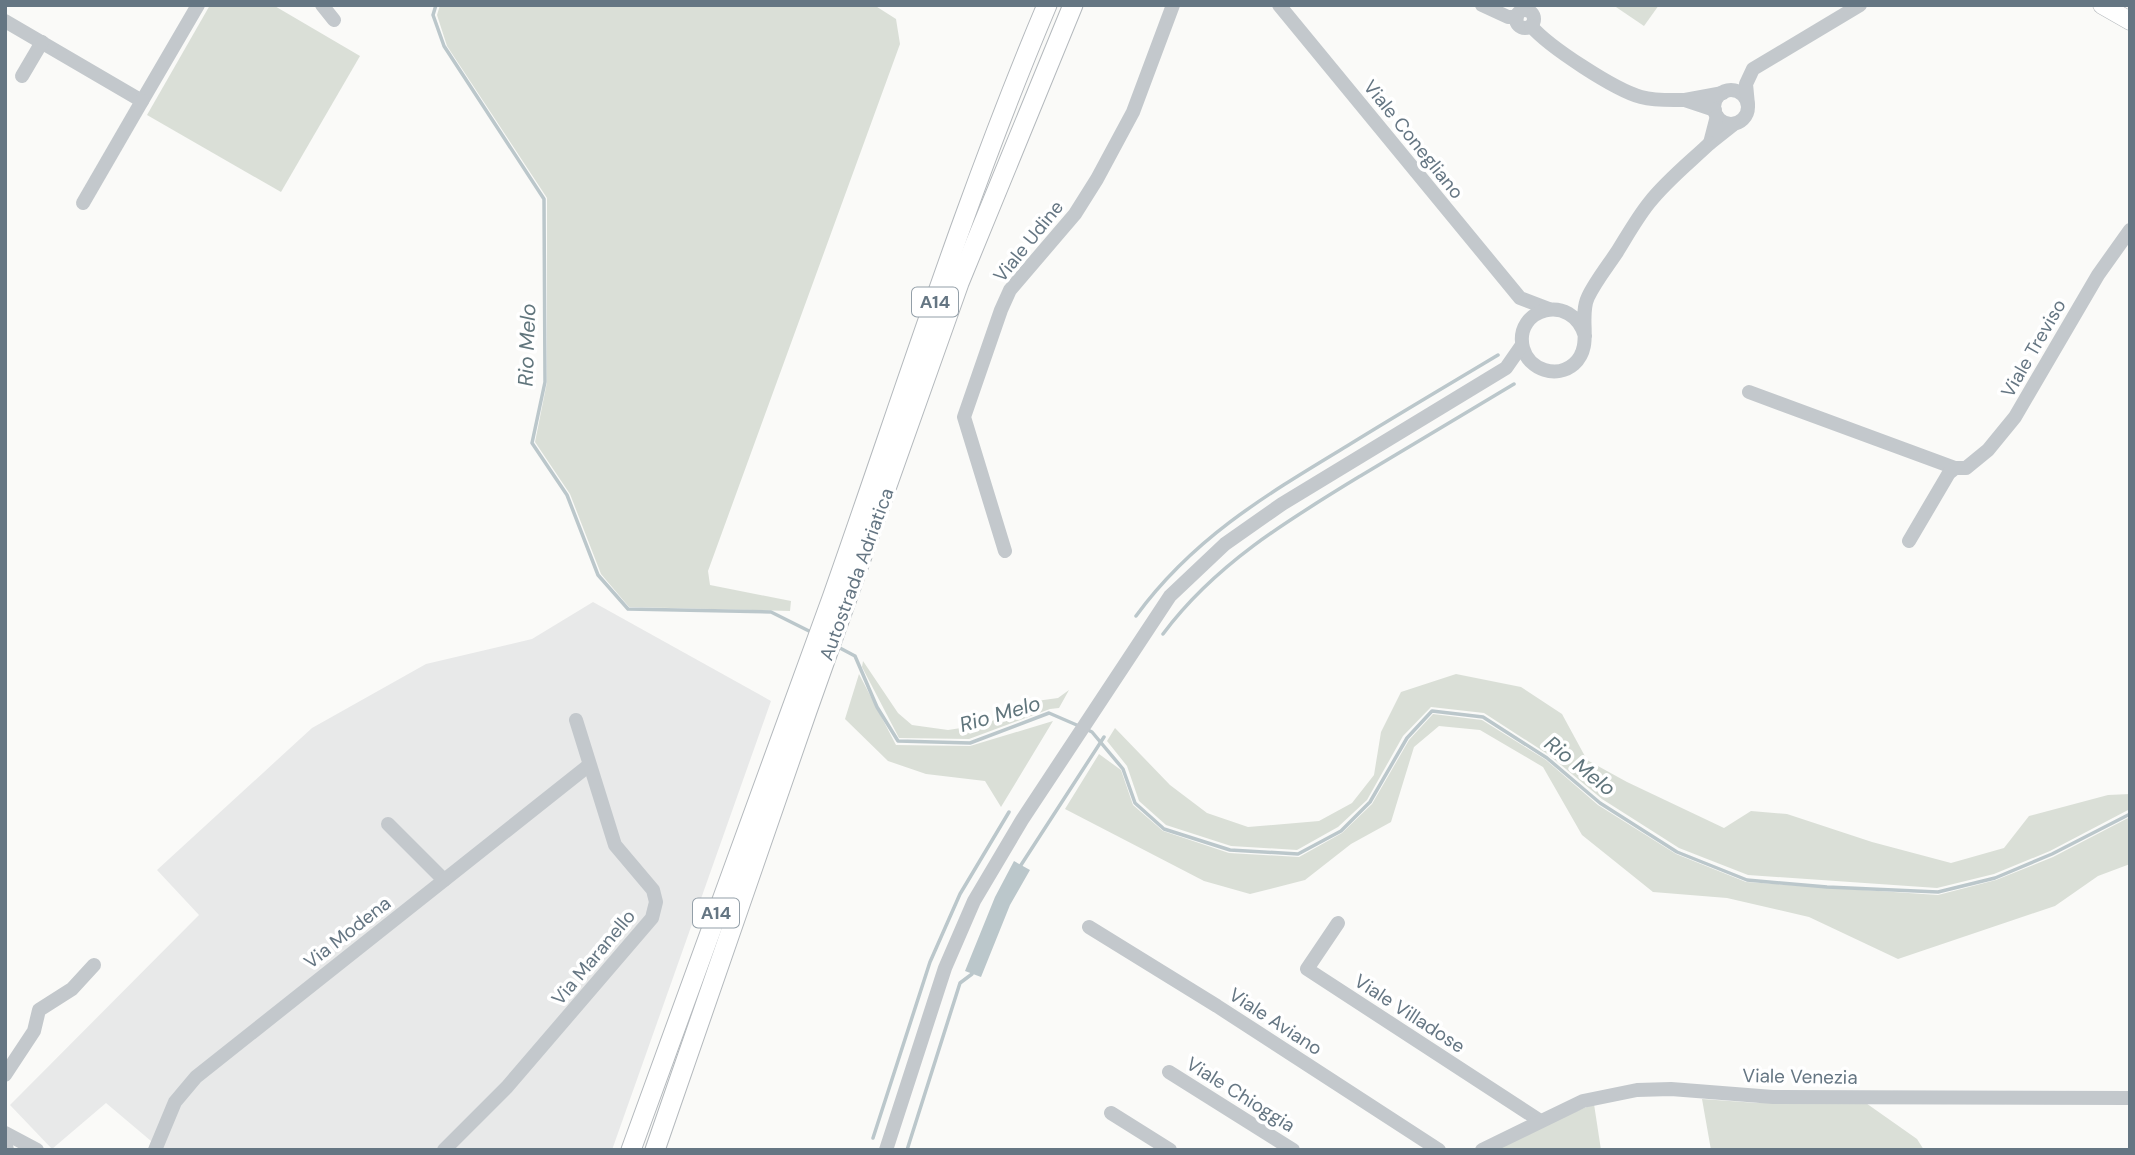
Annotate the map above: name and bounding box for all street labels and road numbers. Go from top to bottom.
street label: Viale Conegliano [1358,75,1469,204]
street label: Viale Udine [988,195,1069,287]
road number: A14 [912,288,958,316]
street label: Viale Treviso [1995,294,2072,402]
street label: Autostrada Adriatica [814,484,899,664]
street label: Via Modena [299,891,396,974]
road number: A14 [693,898,739,928]
street label: Via Maranello [546,904,641,1010]
street label: Viale Villadose [1350,968,1470,1059]
street label: Viale Aviano [1224,982,1327,1061]
street label: Viale Chioggia [1182,1051,1300,1138]
street label: Viale Venezia [1742,1063,1858,1090]

